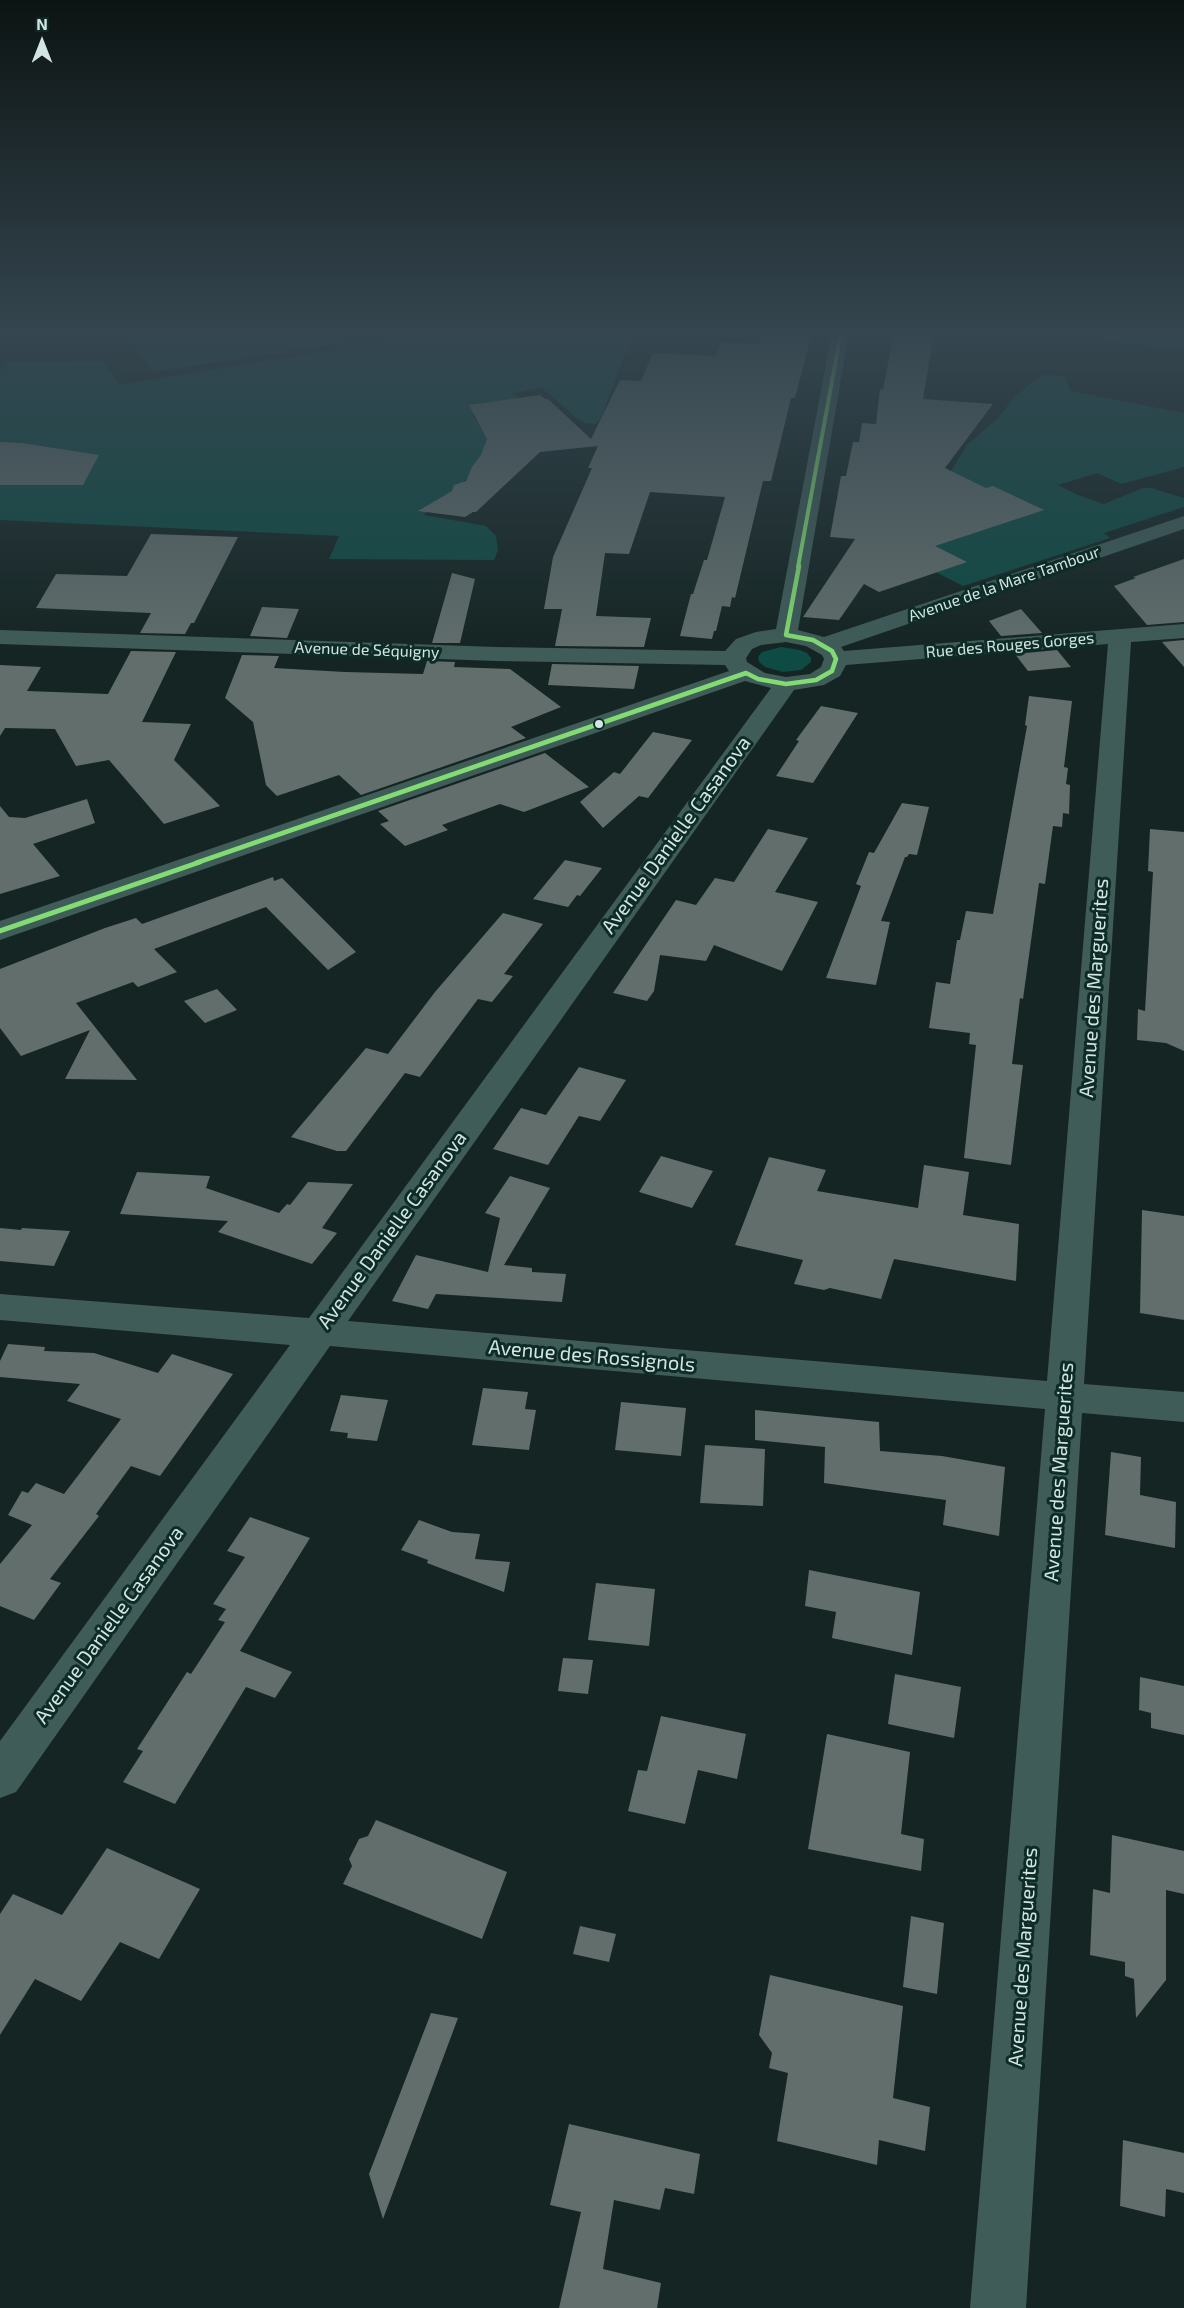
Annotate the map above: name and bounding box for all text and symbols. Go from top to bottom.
north arrow [12,12,72,72]
text: N [36,14,48,33]
street label: Avenue de la Mare Tambour [906,542,1102,626]
street label: Rue des Rouges Gorges [925,628,1095,662]
street label: Avenue de Séquigny [294,638,440,662]
unlabelled marker [593,718,605,730]
street label: Avenue Danielle Casanova [596,732,756,938]
street label: Avenue des Marguerites [1074,878,1114,1098]
street label: Avenue Danielle Casanova [312,1127,472,1333]
street label: Avenue des Rossignols [488,1335,696,1377]
street label: Avenue des Marguerites [1039,1362,1079,1582]
street label: Avenue Danielle Casanova [29,1522,189,1728]
street label: Avenue des Marguerites [1003,1847,1043,2067]

